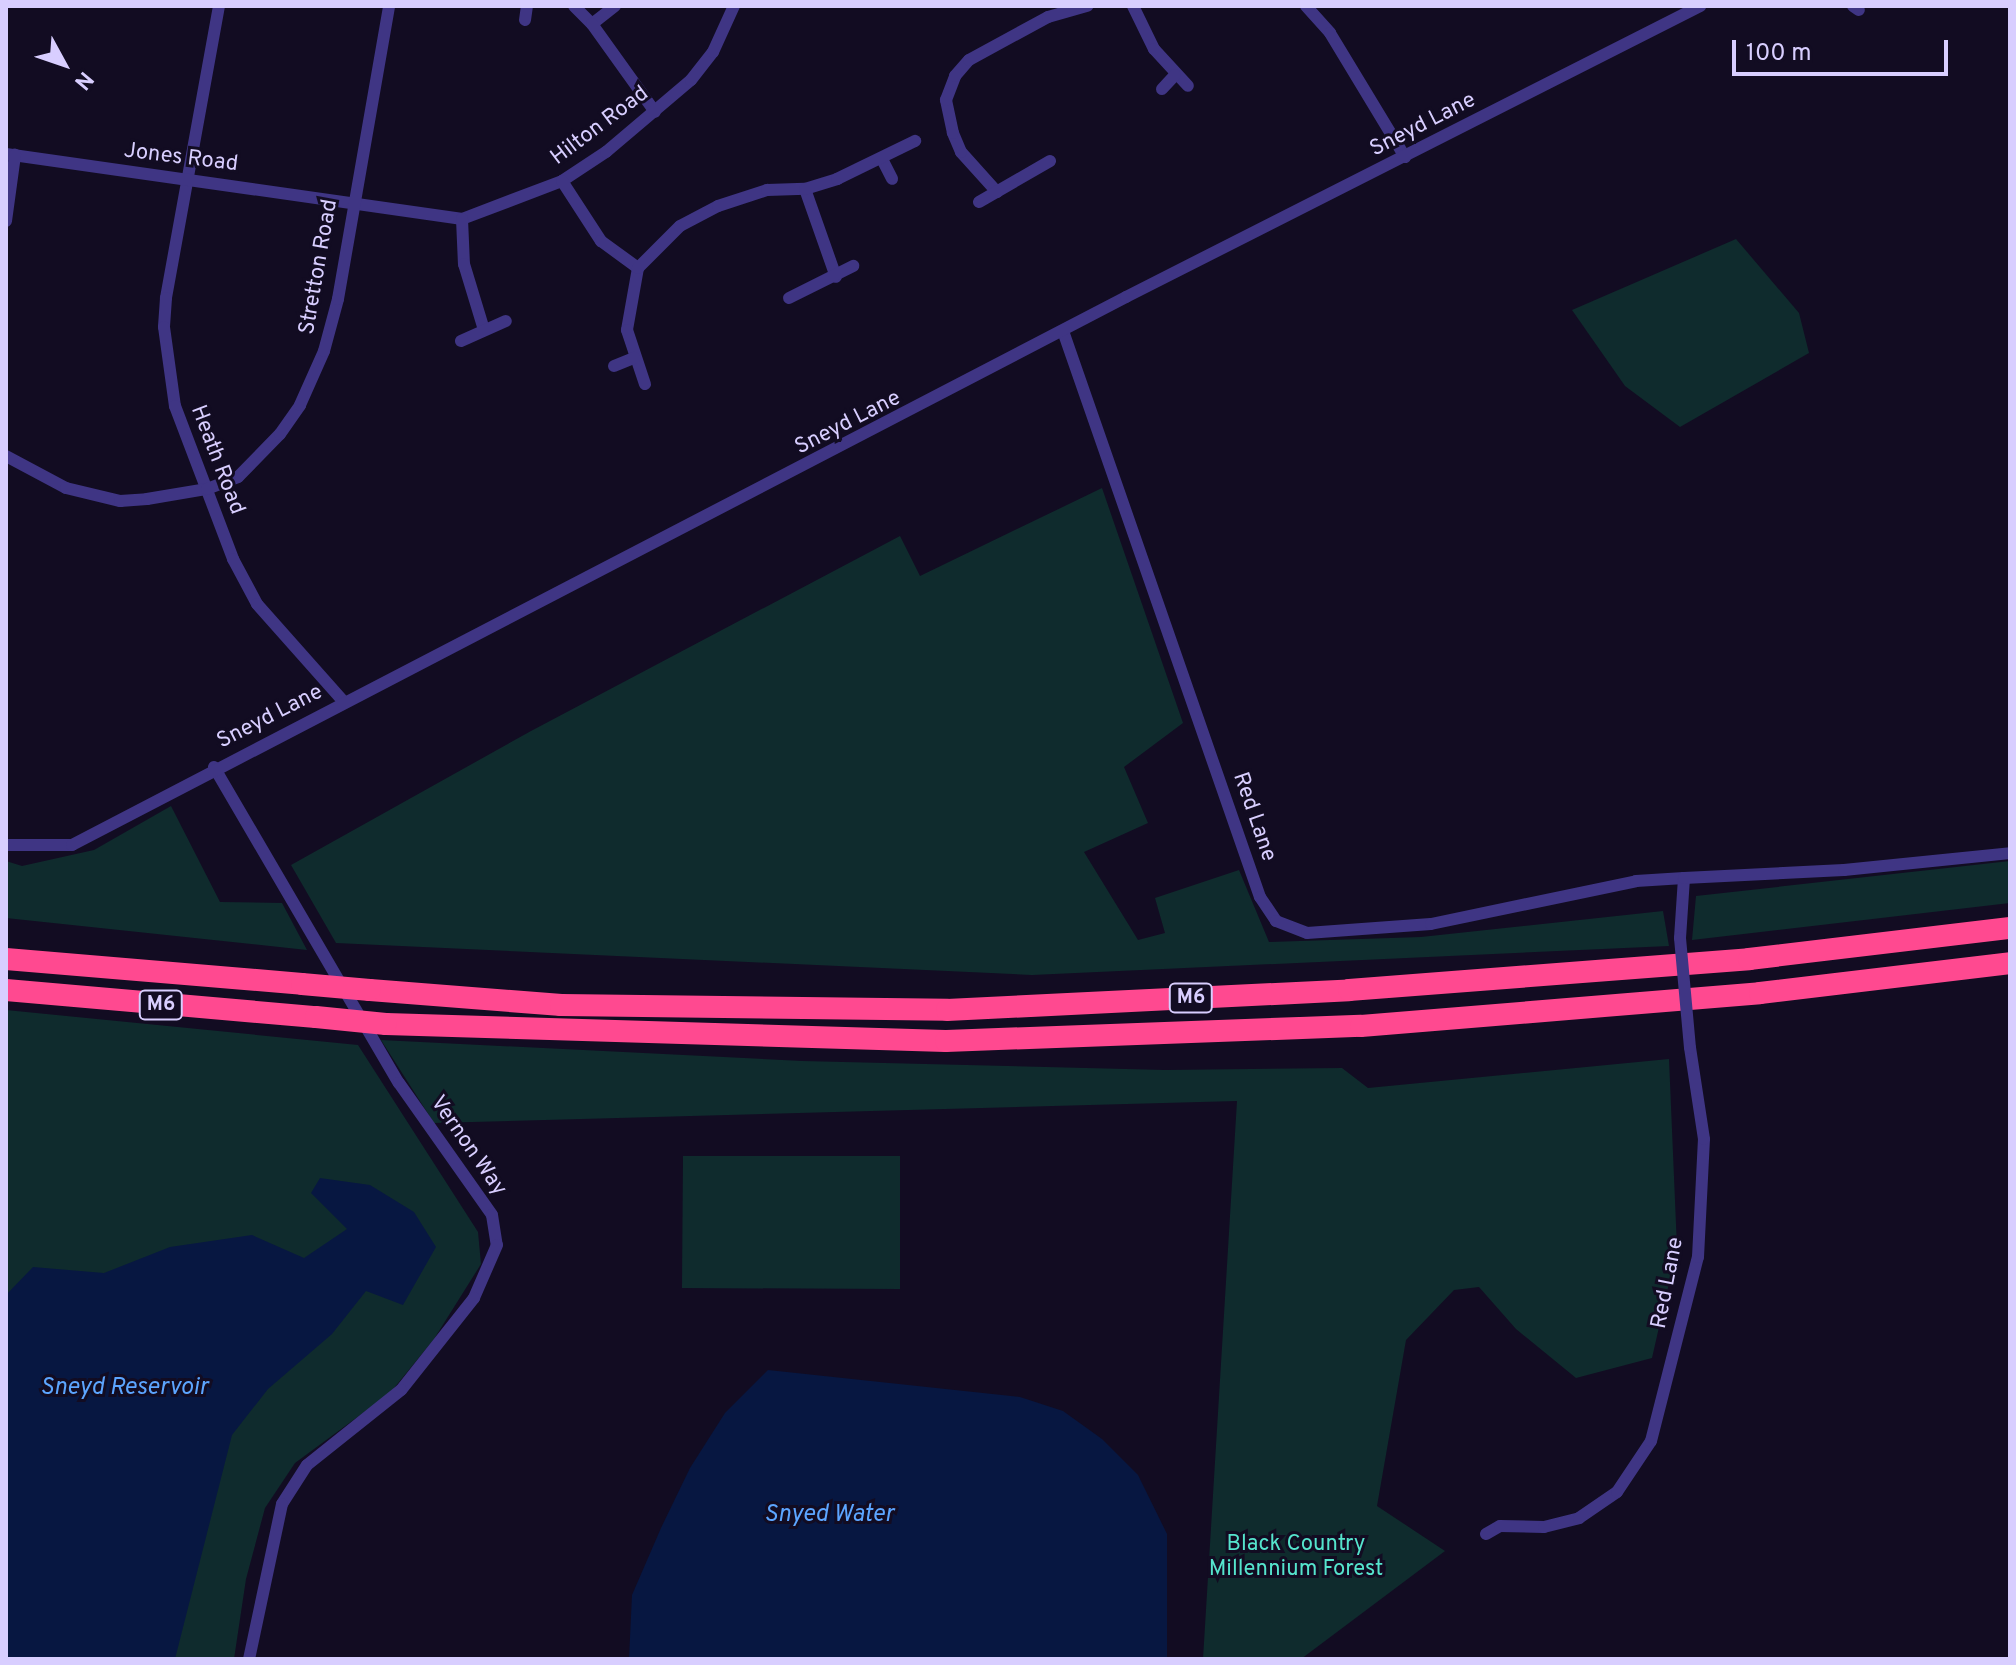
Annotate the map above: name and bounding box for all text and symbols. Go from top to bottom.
north arrow [24,24,104,104]
scale bar [1736,24,1952,74]
text: 100 m [1746,39,1812,69]
text: N [67,65,98,94]
street label: Hilton Road [546,81,654,171]
street label: Sneyd Lane [1366,87,1480,163]
street label: Jones Road [122,138,240,178]
street label: Stretton Road [294,197,344,337]
street label: Sneyd Lane [791,385,905,461]
street label: Heath Road [184,402,250,518]
street label: Sneyd Lane [213,679,327,755]
street label: Red Lane [1226,769,1282,865]
road number: M6 [1167,982,1215,1014]
road number: M6 [137,989,185,1021]
street label: Vernon Way [424,1091,512,1201]
street label: Red Lane [1646,1235,1690,1331]
water label: Sneyd Reservoir [40,1375,208,1403]
water label: Snyed Water [764,1502,894,1530]
park label: Black Country Millennium Forest [1209,1531,1383,1582]

